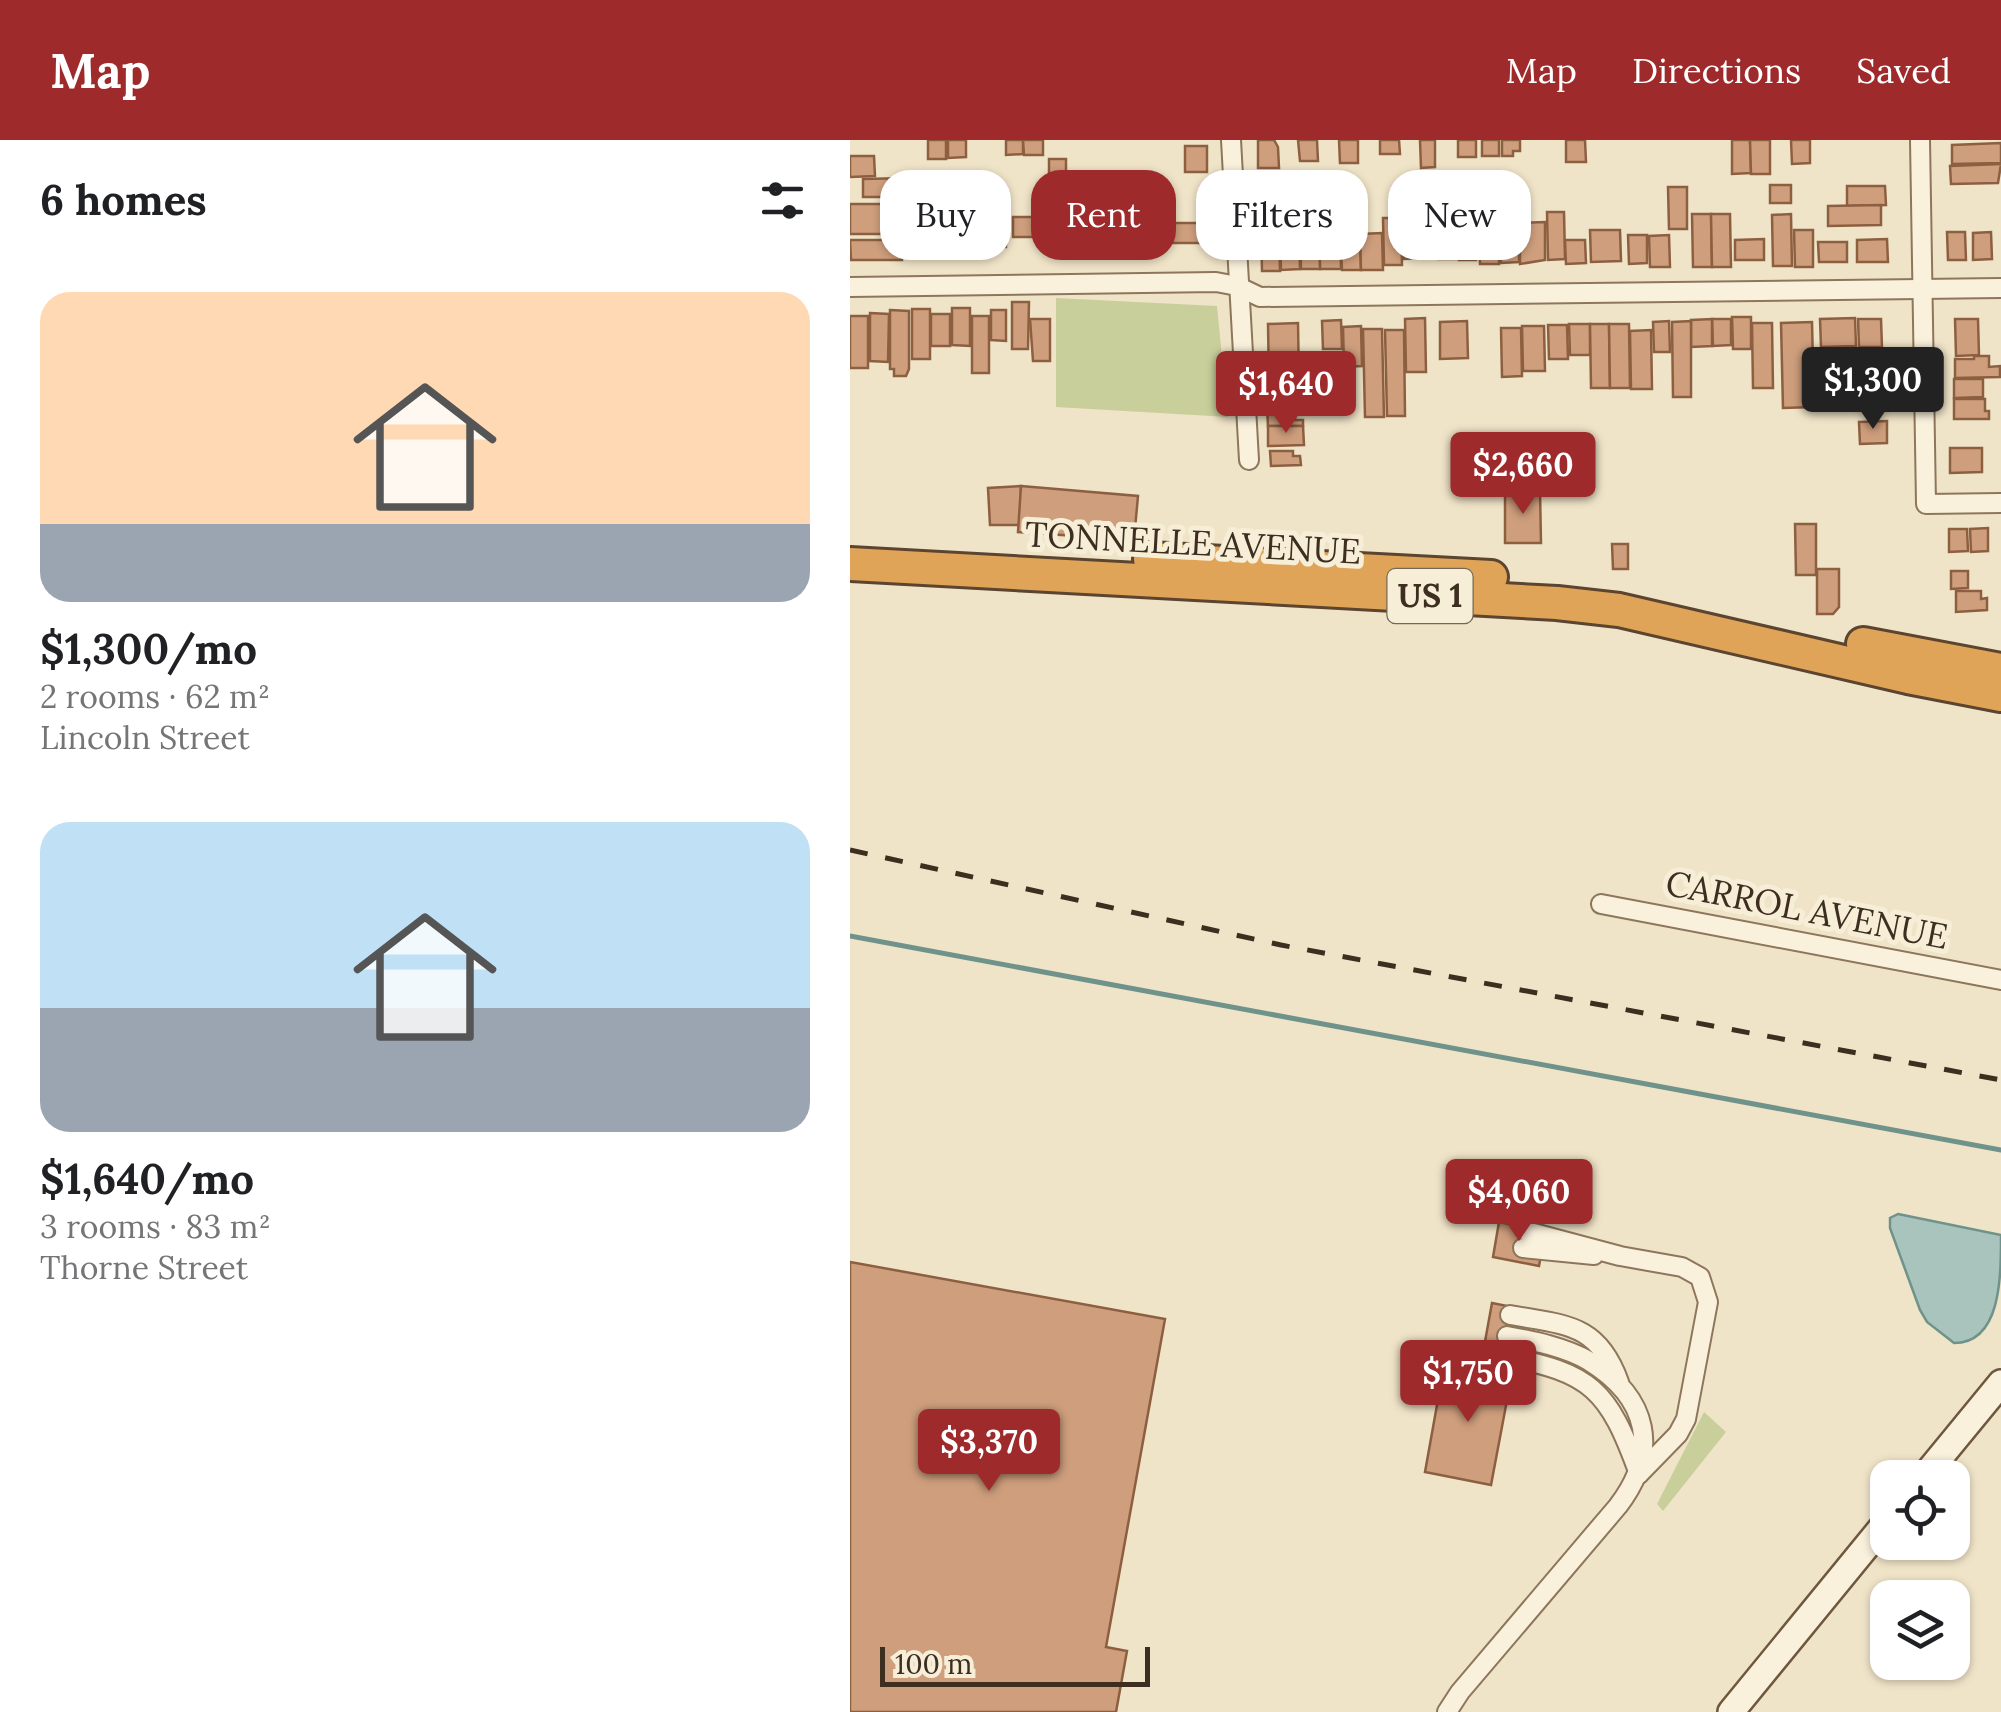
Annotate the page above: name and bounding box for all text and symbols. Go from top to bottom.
text: Map [50,40,150,101]
text: Map [1506,48,1577,93]
text: Directions [1632,48,1801,93]
text: Saved [1856,48,1951,93]
chip: Buy [880,170,1011,260]
chip: Rent [1031,170,1176,260]
chip: Filters [1196,170,1368,260]
chip: New [1388,170,1531,260]
text: 6 homes [40,173,207,227]
icon: filters [755,173,810,228]
pin: $1,300 [1792,347,1954,432]
pin: $1,640 [1205,351,1367,436]
icon: home [335,357,515,537]
text: $1,300 [1824,359,1922,400]
text: $1,640 [1238,363,1334,404]
pin: $2,660 [1442,432,1604,517]
text: $2,660 [1472,444,1574,485]
street label: TONNELLE AVENUE [1024,511,1362,574]
road number: US 1 [1388,569,1472,623]
text: $1,300/mo [40,622,257,676]
text: 2 rooms · 62 m² [40,676,270,717]
text: Lincoln Street [40,717,250,758]
street label: CARROL AVENUE [1662,860,1952,959]
icon: home [335,887,515,1067]
text: $1,640/mo [40,1152,254,1206]
pin: $4,060 [1438,1159,1600,1244]
text: $4,060 [1468,1171,1570,1212]
text: 3 rooms · 83 m² [40,1206,271,1247]
text: Thorne Street [40,1247,248,1288]
pin: $1,750 [1387,1340,1549,1425]
text: $1,750 [1422,1352,1514,1393]
pin: $3,370 [908,1409,1070,1494]
text: $3,370 [940,1421,1038,1462]
map controls [1870,1460,1970,1680]
button: locate [1870,1460,1970,1560]
button: layers [1870,1580,1970,1680]
scale bar [880,1642,1150,1686]
text: 100 m [895,1646,972,1682]

